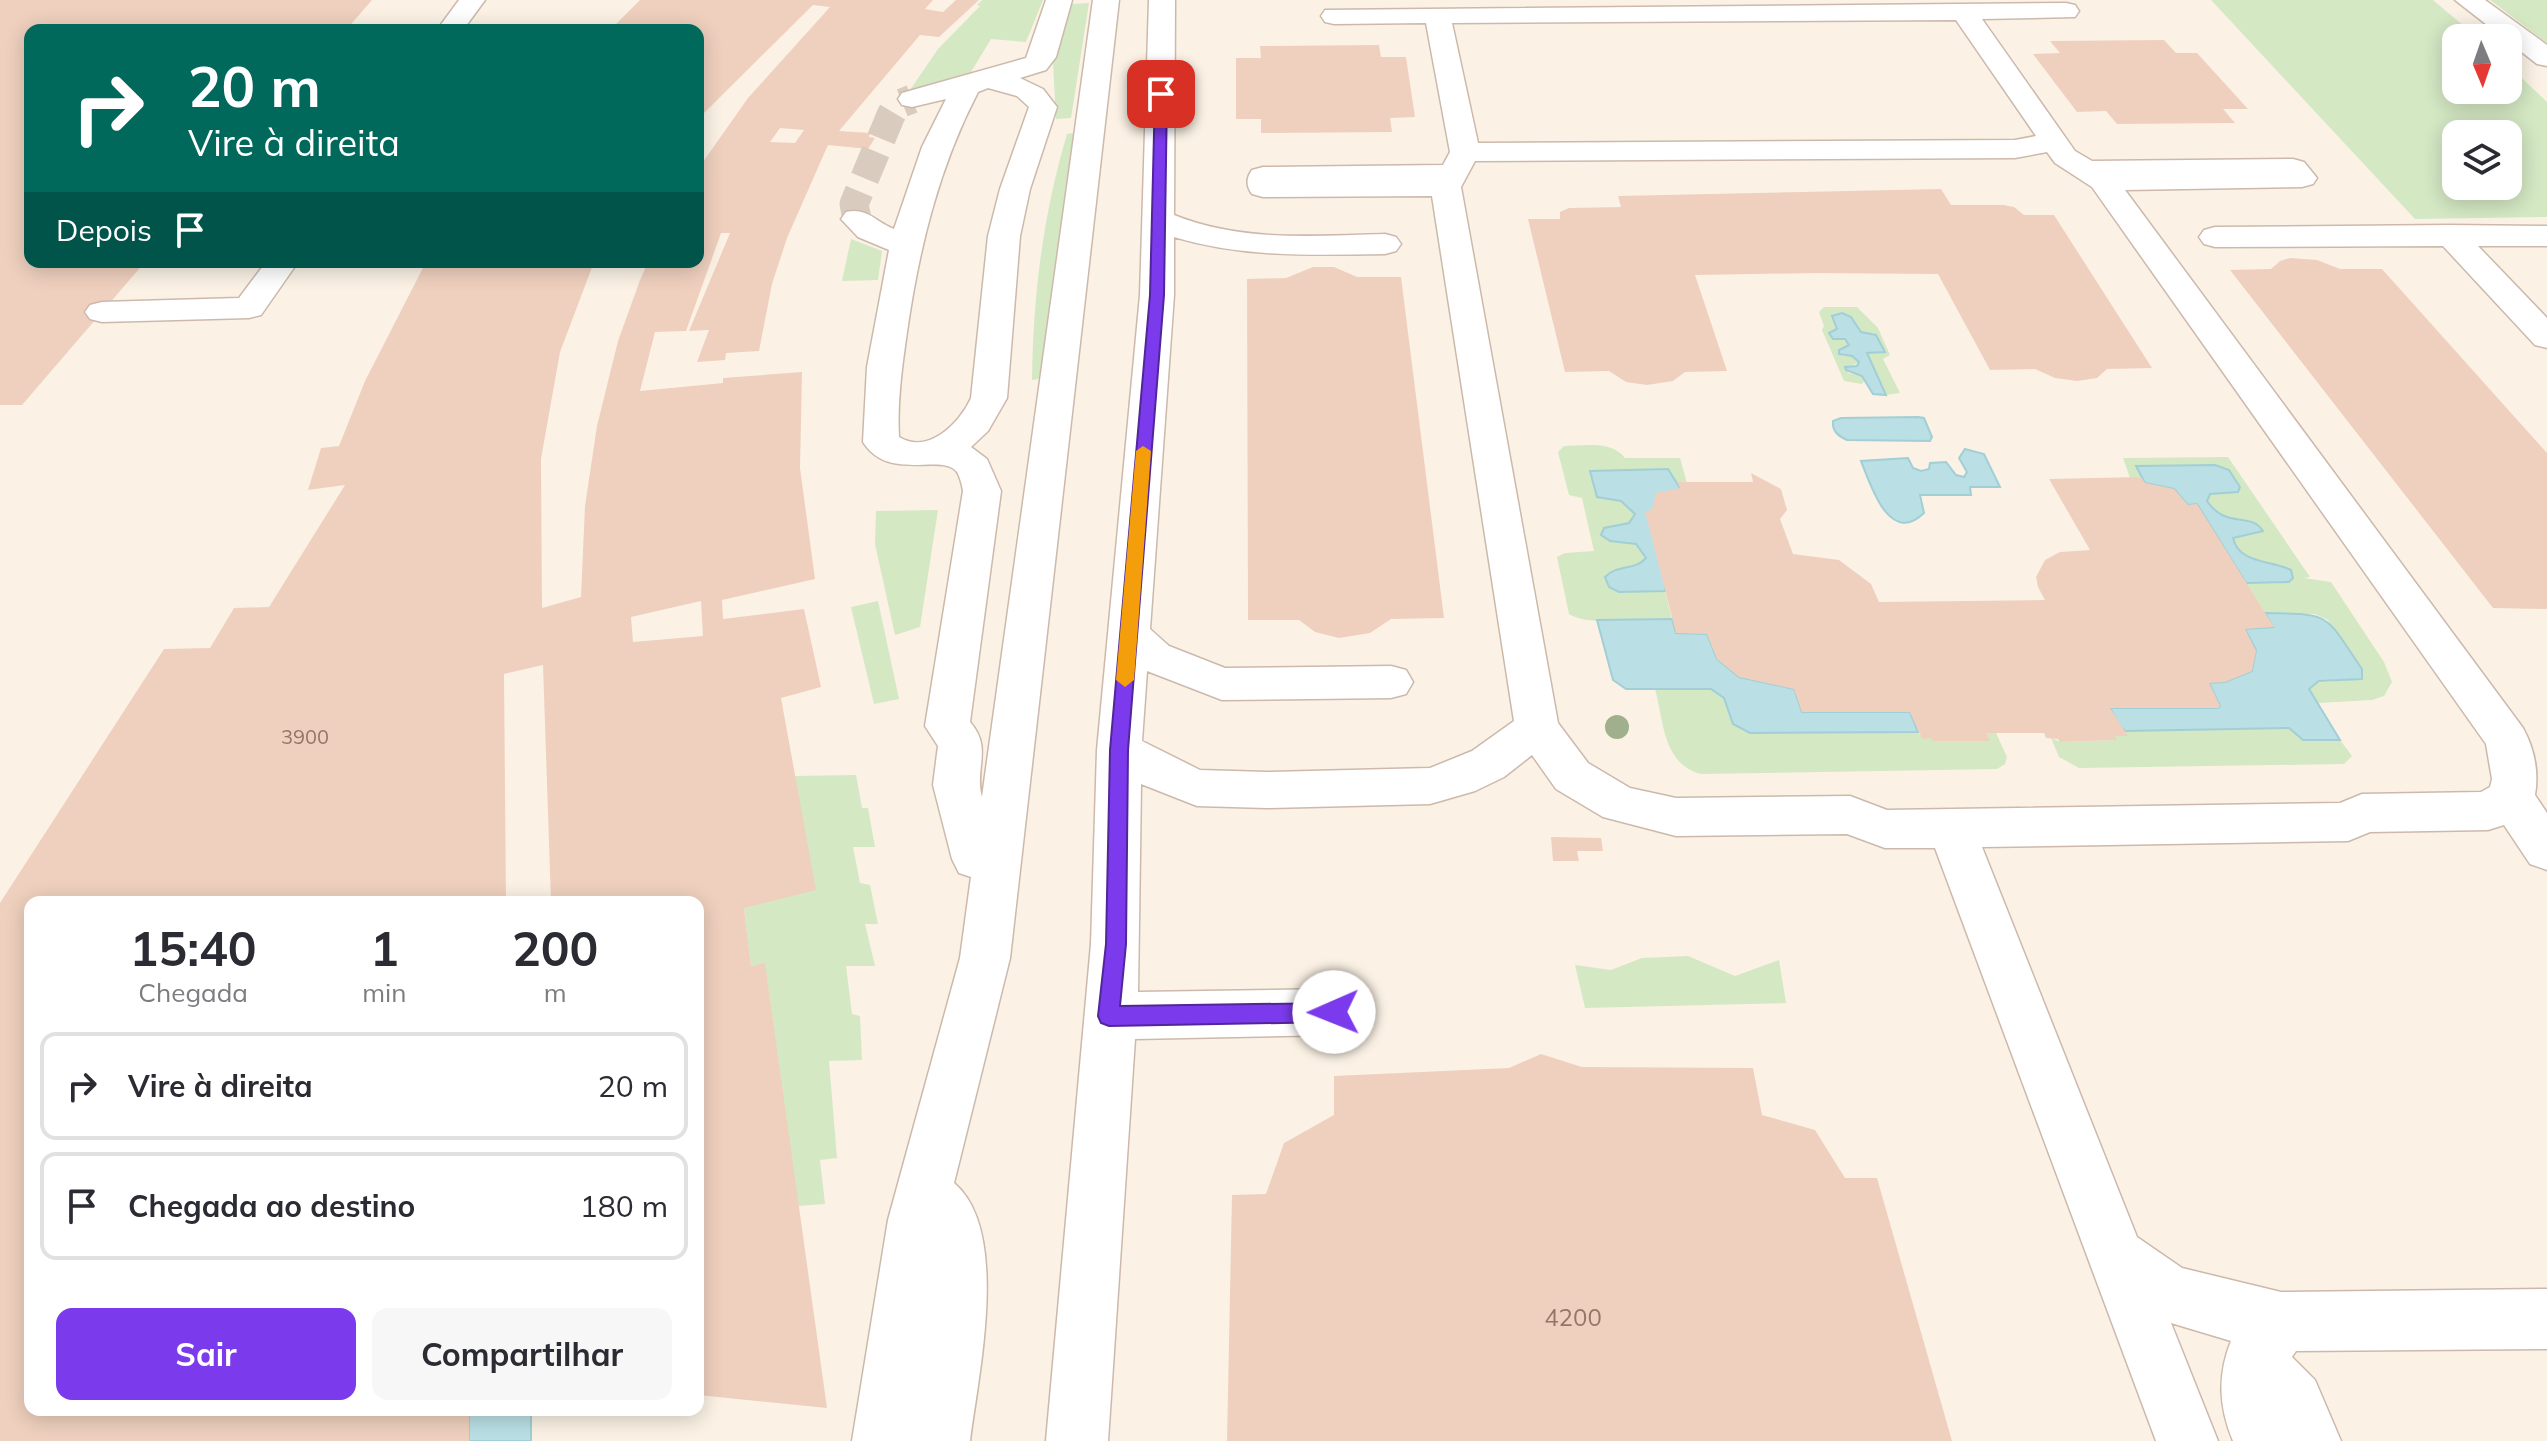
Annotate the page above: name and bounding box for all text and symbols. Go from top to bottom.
north arrow [2442,24,2522,104]
map controls [2442,24,2522,200]
text: 20 m [188,51,321,121]
icon: right [56,56,160,160]
pin [1127,60,1195,128]
icon: arrive [1139,72,1183,116]
text: Vire à direita [188,120,400,165]
button: layers [2442,120,2522,200]
icon: arrive [168,208,212,252]
text: Depois [56,211,152,249]
house number: 3900 [281,724,329,749]
text: 15:40 [130,918,257,978]
text: 1 [370,918,399,978]
text: 200 [512,918,598,978]
position arrow [1292,970,1376,1054]
text: Chegada [138,976,248,1009]
text: min [362,976,406,1009]
text: m [544,976,567,1009]
icon: right [60,1064,104,1108]
text: Vire à direita [128,1067,313,1105]
text: 20 m [598,1067,668,1105]
icon: arrive [60,1184,104,1228]
text: Chegada ao destino [128,1187,415,1225]
text: 180 m [580,1187,668,1225]
house number: 4200 [1544,1302,1602,1332]
button: Sair [56,1308,356,1400]
button: Compartilhar [372,1308,672,1400]

